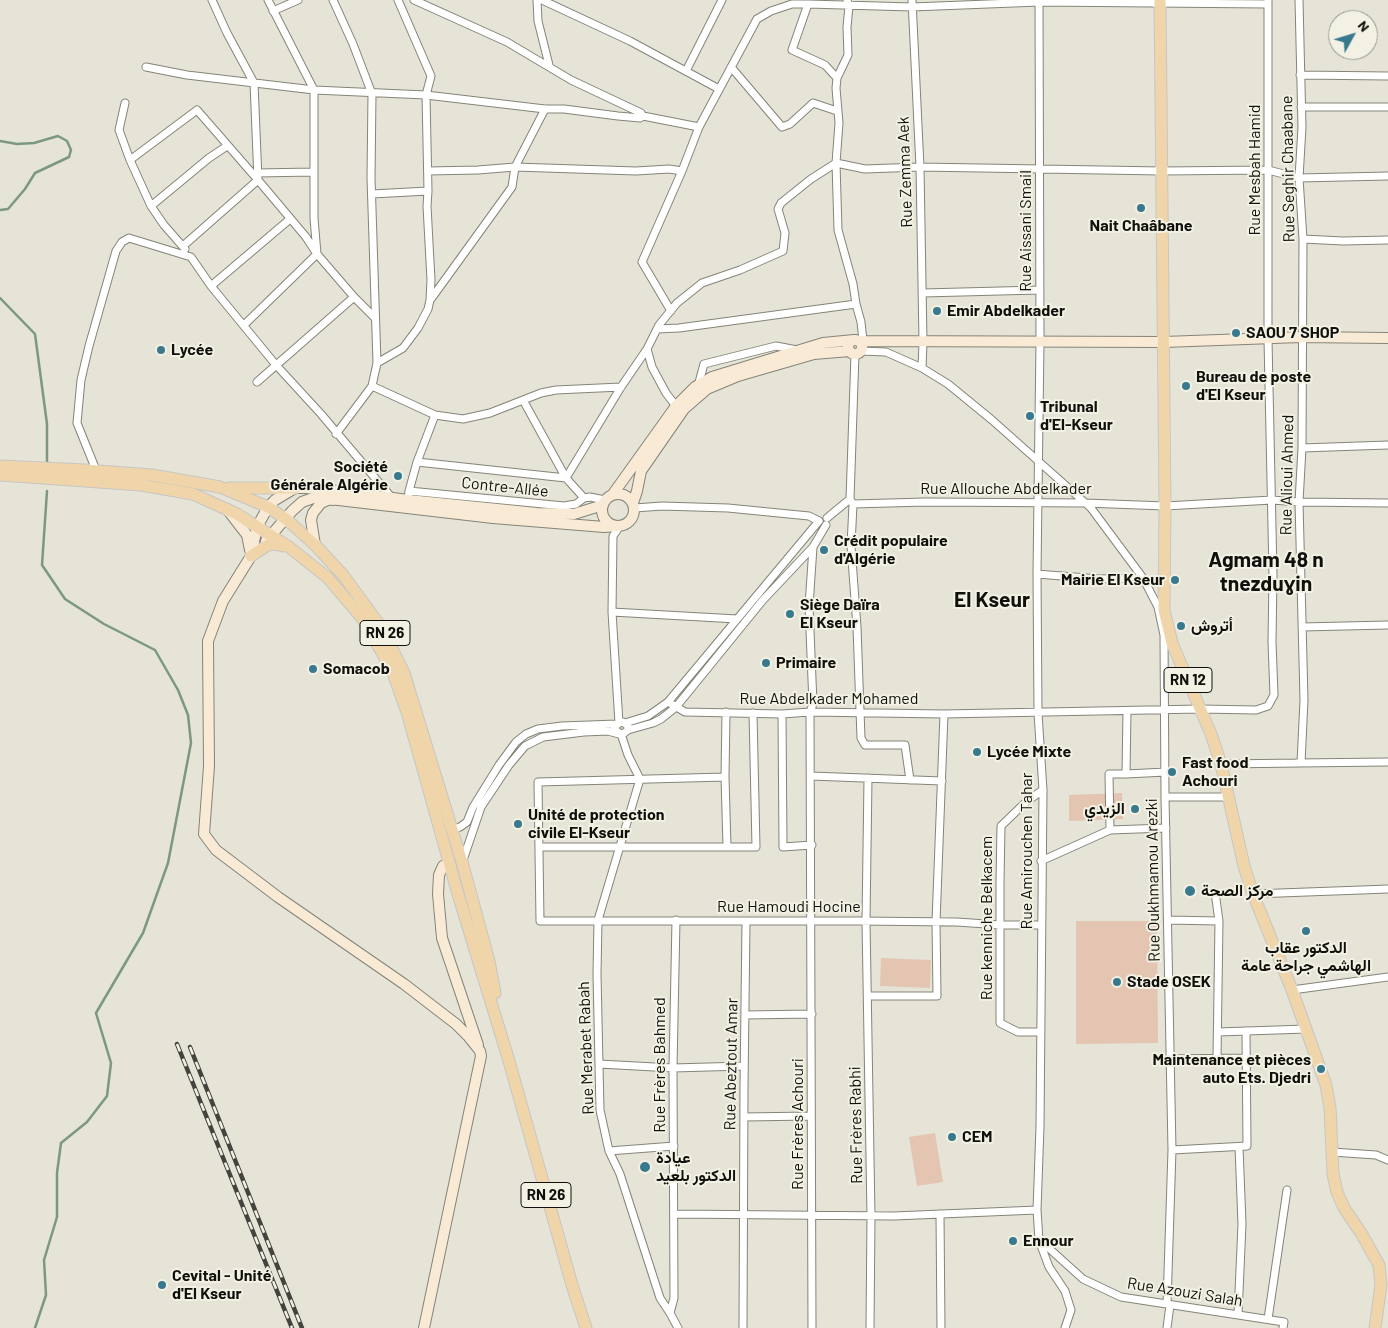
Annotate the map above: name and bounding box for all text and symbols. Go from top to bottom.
north arrow [1328,10,1378,60]
text: N [1355,17,1374,35]
street label: Rue Seghir Chaabane [1277,95,1299,243]
street label: Rue Mesbah Hamid [1245,104,1265,236]
street label: Rue Zemma Aek [893,116,917,228]
street label: Rue Aissani Smail [1016,170,1036,292]
marker: Nait Chaâbane [1135,202,1147,214]
place label: Nait Chaâbane [1090,216,1192,236]
place label: Emir Abdelkader [947,301,1065,321]
marker: Emir Abdelkader [931,305,943,317]
place label: SAOU 7 SHOP [1246,323,1339,343]
marker: SAOU 7 SHOP [1230,327,1242,339]
place label: Lycée [171,340,213,360]
marker: Lycée [155,344,167,356]
place label: Bureau de poste d'El Kseur [1196,367,1311,405]
marker: Bureau de poste d'El Kseur [1180,380,1192,392]
place label: Tribunal d'El-Kseur [1040,397,1113,435]
marker: Tribunal d'El-Kseur [1024,410,1036,422]
street label: Rue Alioui Ahmed [1276,414,1298,536]
place label: Société Générale Algérie [271,457,388,495]
marker: Société Générale Algérie [392,470,404,482]
street label: Contre-Allée [460,473,550,501]
street label: Rue Allouche Abdelkader [920,479,1092,499]
place label: Crédit populaire d'Algérie [834,531,948,569]
marker: Crédit populaire d'Algérie [818,544,830,556]
district label: Agmam 48 n tnezduɣin [1208,547,1324,597]
place label: Mairie El Kseur [1061,570,1165,590]
marker: Mairie El Kseur [1169,574,1181,586]
district label: El Kseur [954,587,1030,613]
place label: Siège Daïra El Kseur [800,595,880,633]
marker: Siège Daïra El Kseur [784,608,796,620]
place label: أتروش [1191,616,1233,636]
road number: RN 26 [360,620,410,646]
marker: أتروش [1175,620,1187,632]
place label: Primaire [776,653,836,673]
marker: Primaire [760,657,772,669]
place label: Somacob [323,659,390,679]
marker: Somacob [307,663,319,675]
road number: RN 12 [1164,668,1212,692]
street label: Rue Abdelkader Mohamed [739,689,919,709]
place label: Lycée Mixte [987,742,1071,762]
marker: Lycée Mixte [971,746,983,758]
place label: Fast food Achouri [1182,753,1248,791]
marker: Fast food Achouri [1166,766,1178,778]
street label: Rue Amirouchen Tahar [1017,772,1037,930]
street label: Rue Oukhmamou Arezki [1142,798,1164,962]
place label: الزيدي [1084,799,1125,819]
marker: الزيدي [1129,803,1141,815]
place label: Unité de protection civile El-Kseur [528,805,665,843]
marker: Unité de protection civile El-Kseur [512,818,524,830]
street label: Rue kenniche Belkacem [977,836,997,1000]
place label: مركز الصحة [1201,881,1273,901]
marker: مركز الصحة [1183,884,1197,898]
street label: Rue Hamoudi Hocine [717,897,861,917]
marker: الدكتور عقاب الهاشمي جراحة عامة [1300,925,1312,937]
place label: الدكتور عقاب الهاشمي جراحة عامة [1241,938,1371,976]
place label: Stade OSEK [1127,972,1211,992]
marker: Stade OSEK [1111,976,1123,988]
street label: Rue Merabet Rabah [574,981,598,1115]
street label: Rue Frères Bahmed [650,997,670,1133]
street label: Rue Abeztout Amar [720,997,742,1131]
place label: Maintenance et pièces auto Ets. Djedri [1152,1050,1311,1088]
street label: Rue Frères Achouri [788,1058,808,1190]
marker: Maintenance et pièces auto Ets. Djedri [1315,1063,1327,1075]
street label: Rue Frères Rabhi [845,1066,867,1184]
place label: CEM [962,1127,993,1147]
marker: CEM [946,1131,958,1143]
place label: عيادة الدكتور بلعيد [656,1148,736,1186]
marker: عيادة الدكتور بلعيد [638,1160,652,1174]
road number: RN 26 [521,1182,571,1208]
place label: Ennour [1023,1231,1074,1251]
marker: Ennour [1007,1235,1019,1247]
place label: Cevital - Unité d'El Kseur [172,1266,271,1304]
street label: Rue Azouzi Salah [1126,1273,1244,1311]
marker: Cevital - Unité d'El Kseur [156,1279,168,1291]

